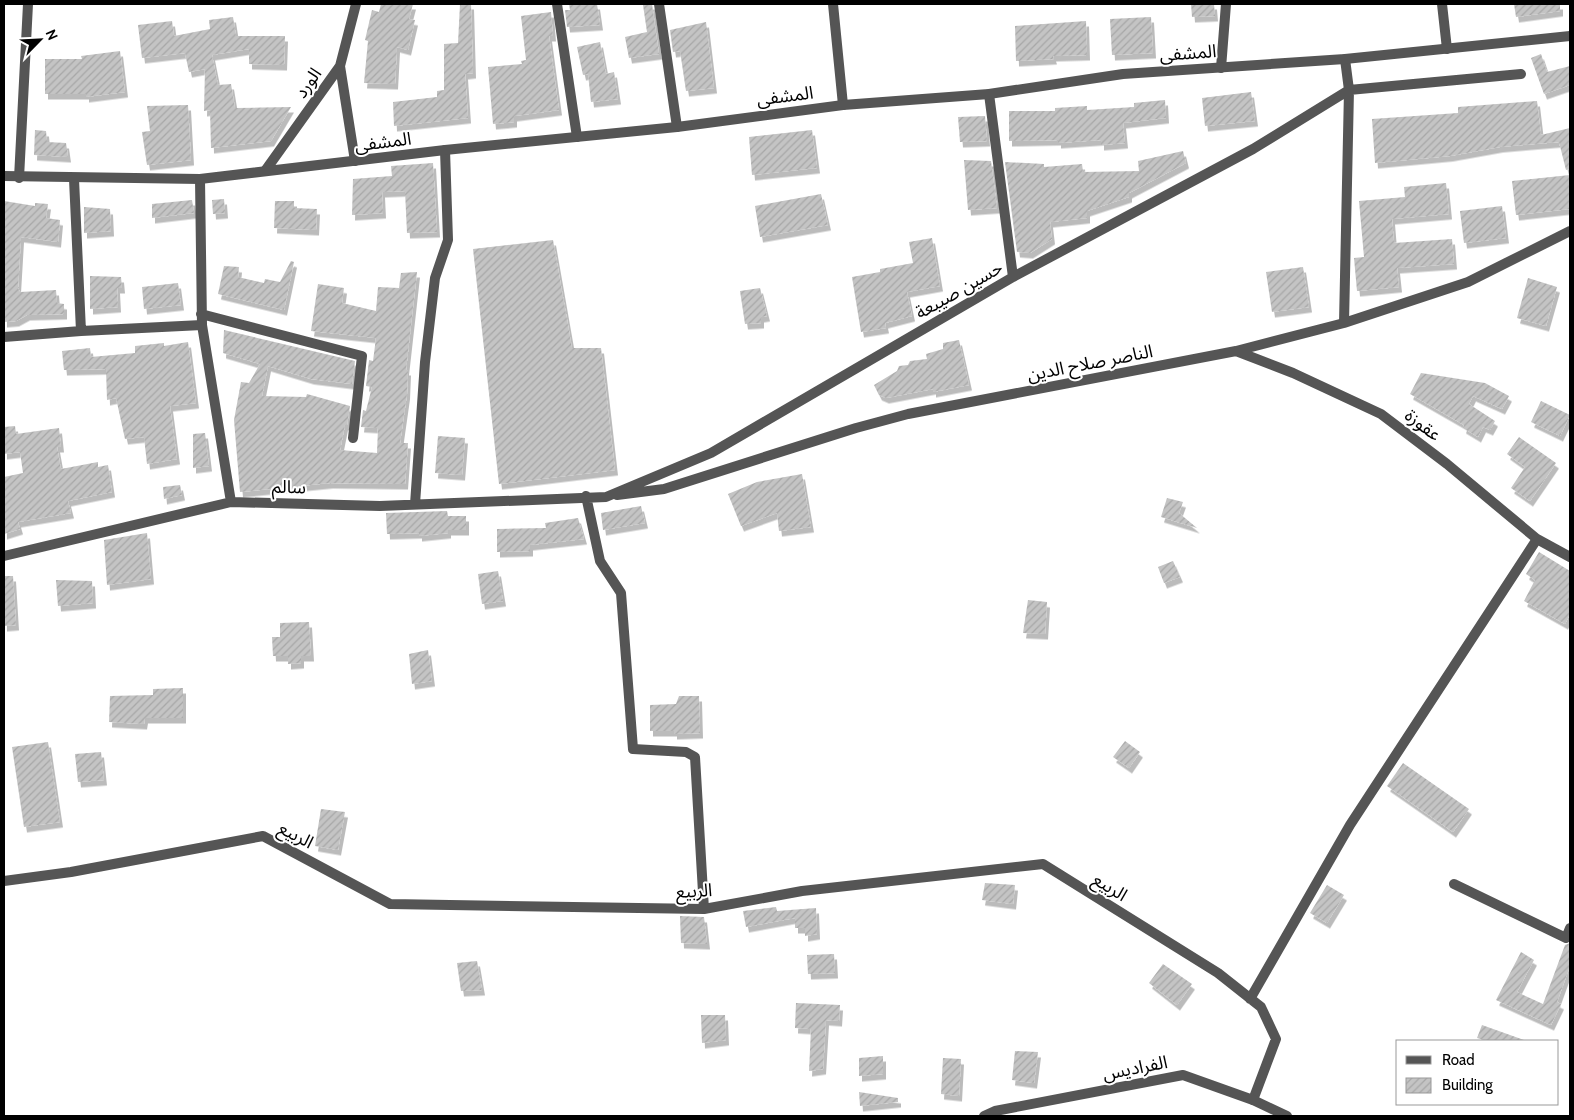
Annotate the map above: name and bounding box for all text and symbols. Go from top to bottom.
north arrow [15,15,65,65]
text: N [42,27,62,43]
street label: المشفى [1159,40,1217,66]
street label: الورد [290,64,326,102]
street label: المشفى [755,82,815,110]
street label: المشفى [353,128,413,156]
street label: حسين صيبعة [911,256,1007,324]
street label: الناصر صلاح الدين [1025,340,1155,388]
street label: عقوزة [1401,404,1445,446]
street label: سالم [271,475,306,501]
street label: الربيع [273,817,317,856]
street label: الربيع [1087,868,1131,909]
street label: الربيع [675,879,713,906]
legend [1396,1040,1559,1105]
street label: الفراديس [1101,1051,1169,1085]
text: Road [1442,1051,1475,1069]
text: Building [1442,1076,1493,1094]

